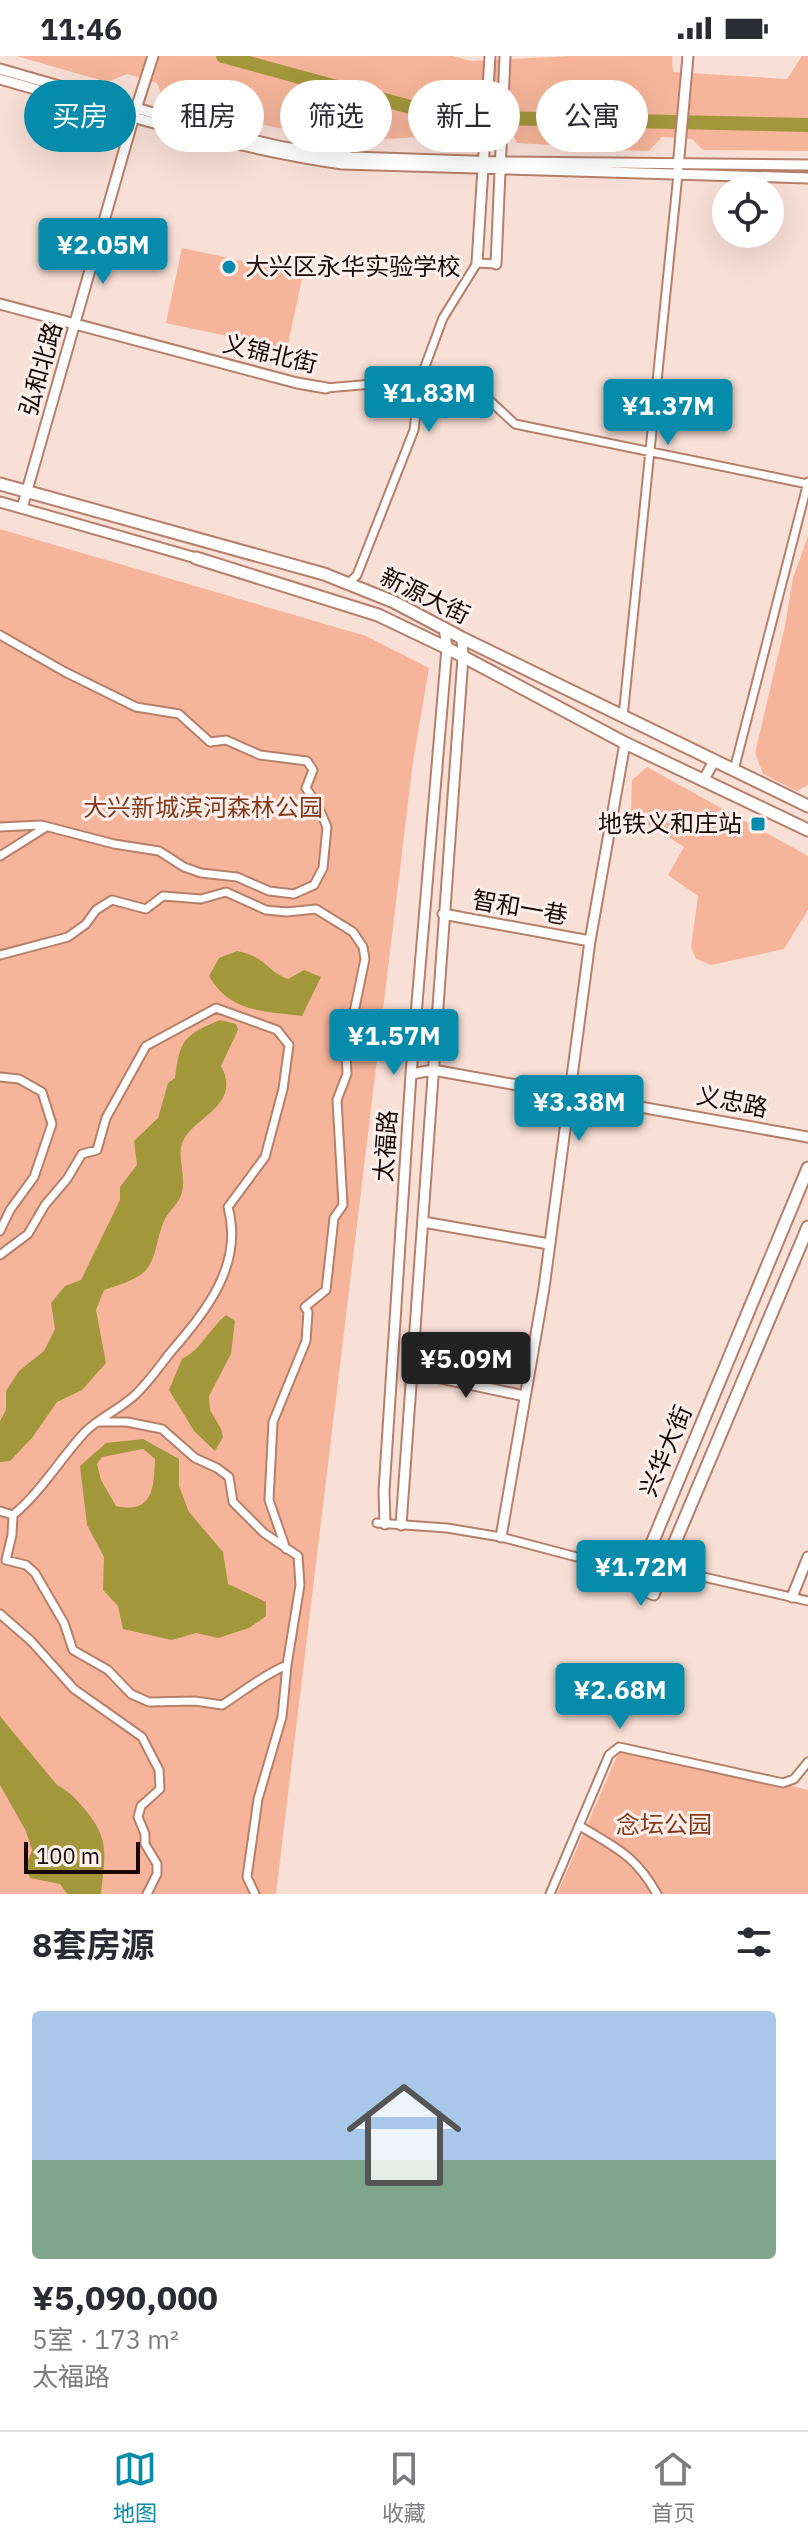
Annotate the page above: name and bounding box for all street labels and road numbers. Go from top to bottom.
street label: 弘和北路 [11,318,69,419]
street label: 义锦北街 [220,327,321,379]
street label: 新源大街 [375,560,476,631]
street label: 智和一巷 [470,883,570,931]
street label: 义忠路 [694,1078,771,1124]
street label: 太福路 [367,1109,403,1183]
street label: 兴华大街 [632,1400,699,1501]

